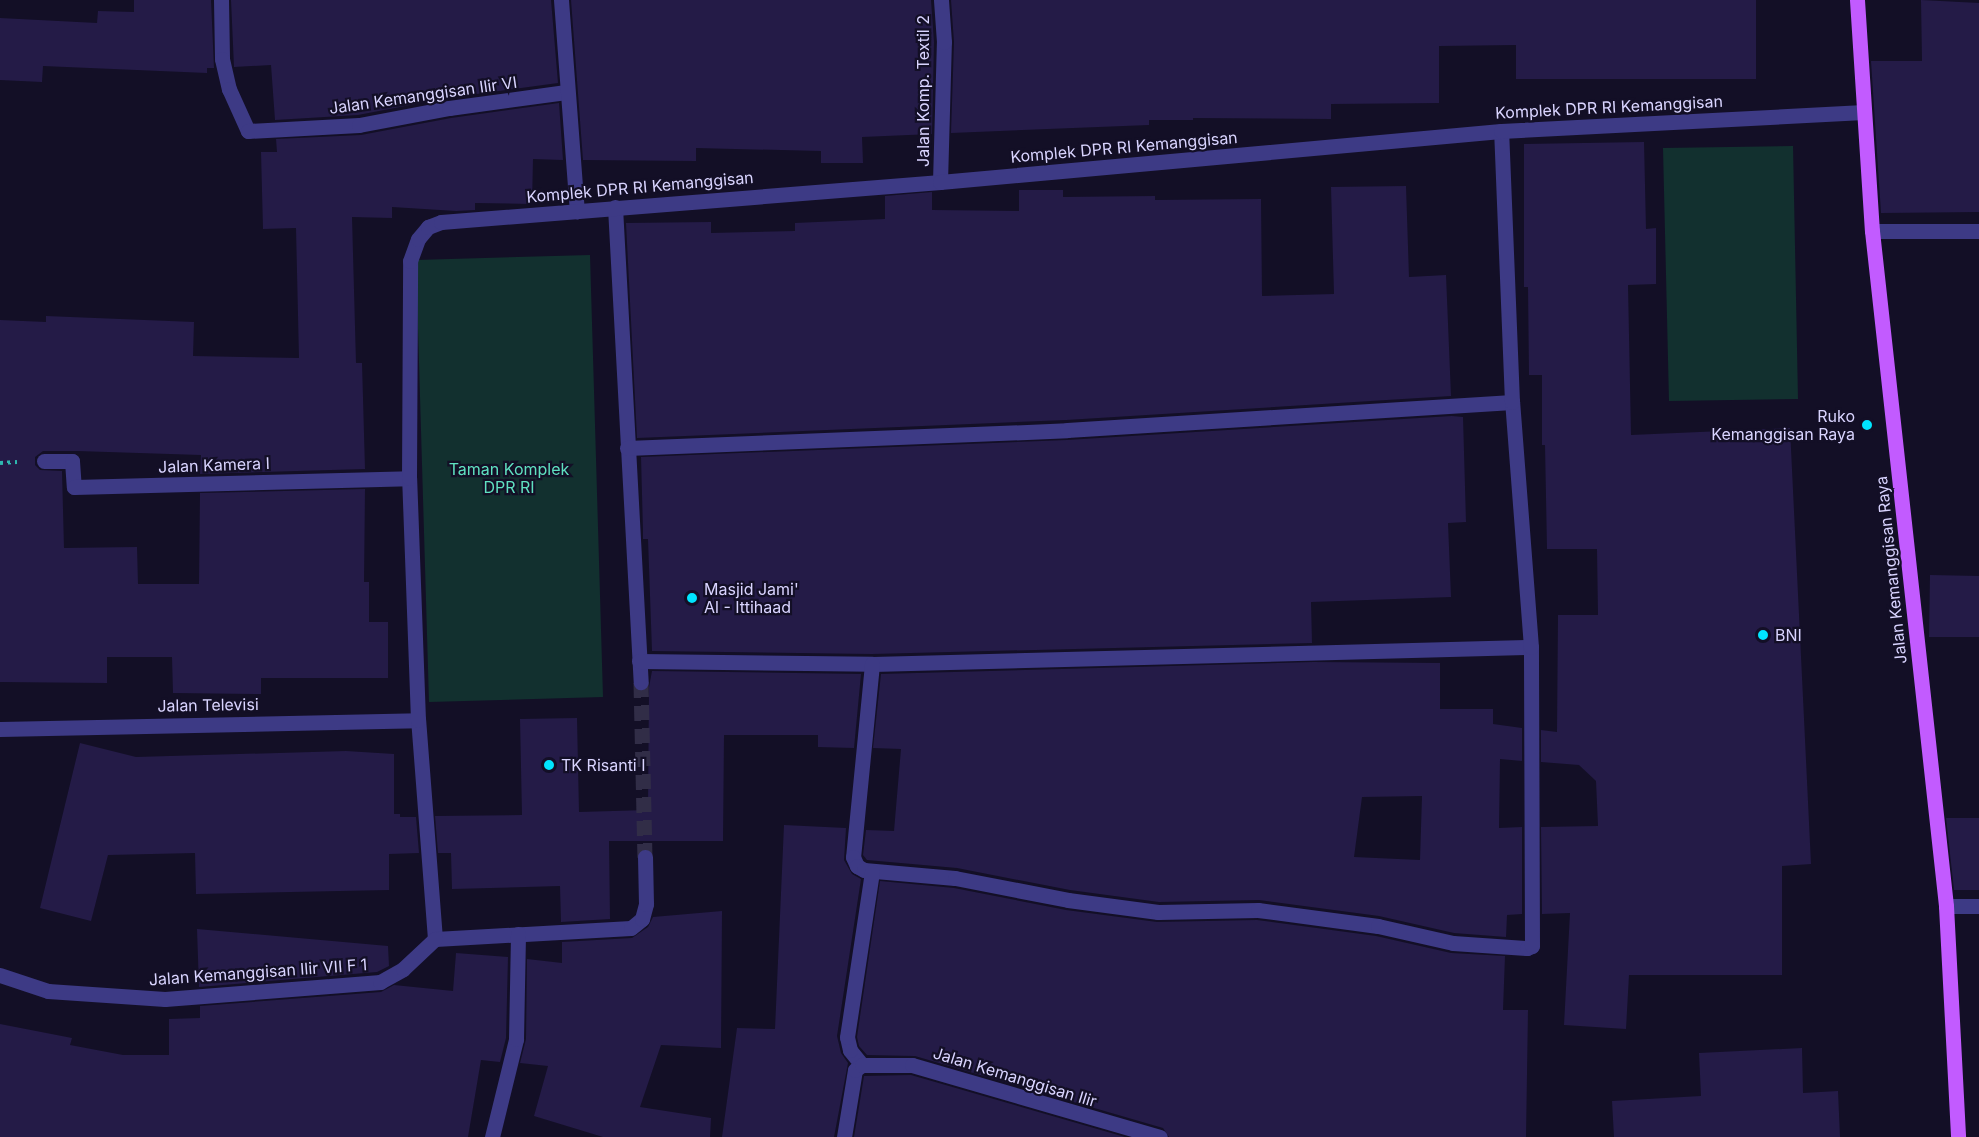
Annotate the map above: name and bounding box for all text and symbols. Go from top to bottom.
street label: Jalan Komp. Textil 2 [913,15,933,167]
street label: Jalan Kemanggisan Ilir VI [328,72,518,118]
street label: Komplek DPR RI Kemanggisan [1495,91,1723,123]
street label: Komplek DPR RI Kemanggisan [1010,128,1238,166]
street label: Komplek DPR RI Kemanggisan [526,168,754,206]
place label: Ruko Kemanggisan Raya [1711,406,1855,444]
marker: Ruko Kemanggisan Raya [1860,418,1874,432]
street label: Jalan Kamera I [158,453,270,477]
park label: Taman Komplek DPR RI [449,459,569,497]
street label: Jalan Kemanggisan Raya [1872,475,1910,665]
place label: Masjid Jami' Al - Ittihaad [704,579,799,617]
marker: Masjid Jami' Al - Ittihaad [685,591,699,605]
place label: BNI [1775,625,1802,645]
marker: BNI [1756,628,1770,642]
street label: Jalan Televisi [157,695,259,715]
place label: TK Risanti I [561,755,646,775]
marker: TK Risanti I [542,758,556,772]
street label: Jalan Kemanggisan Ilir VII F 1 [148,955,368,989]
street label: Jalan Kemanggisan Ilir [931,1043,1099,1111]

